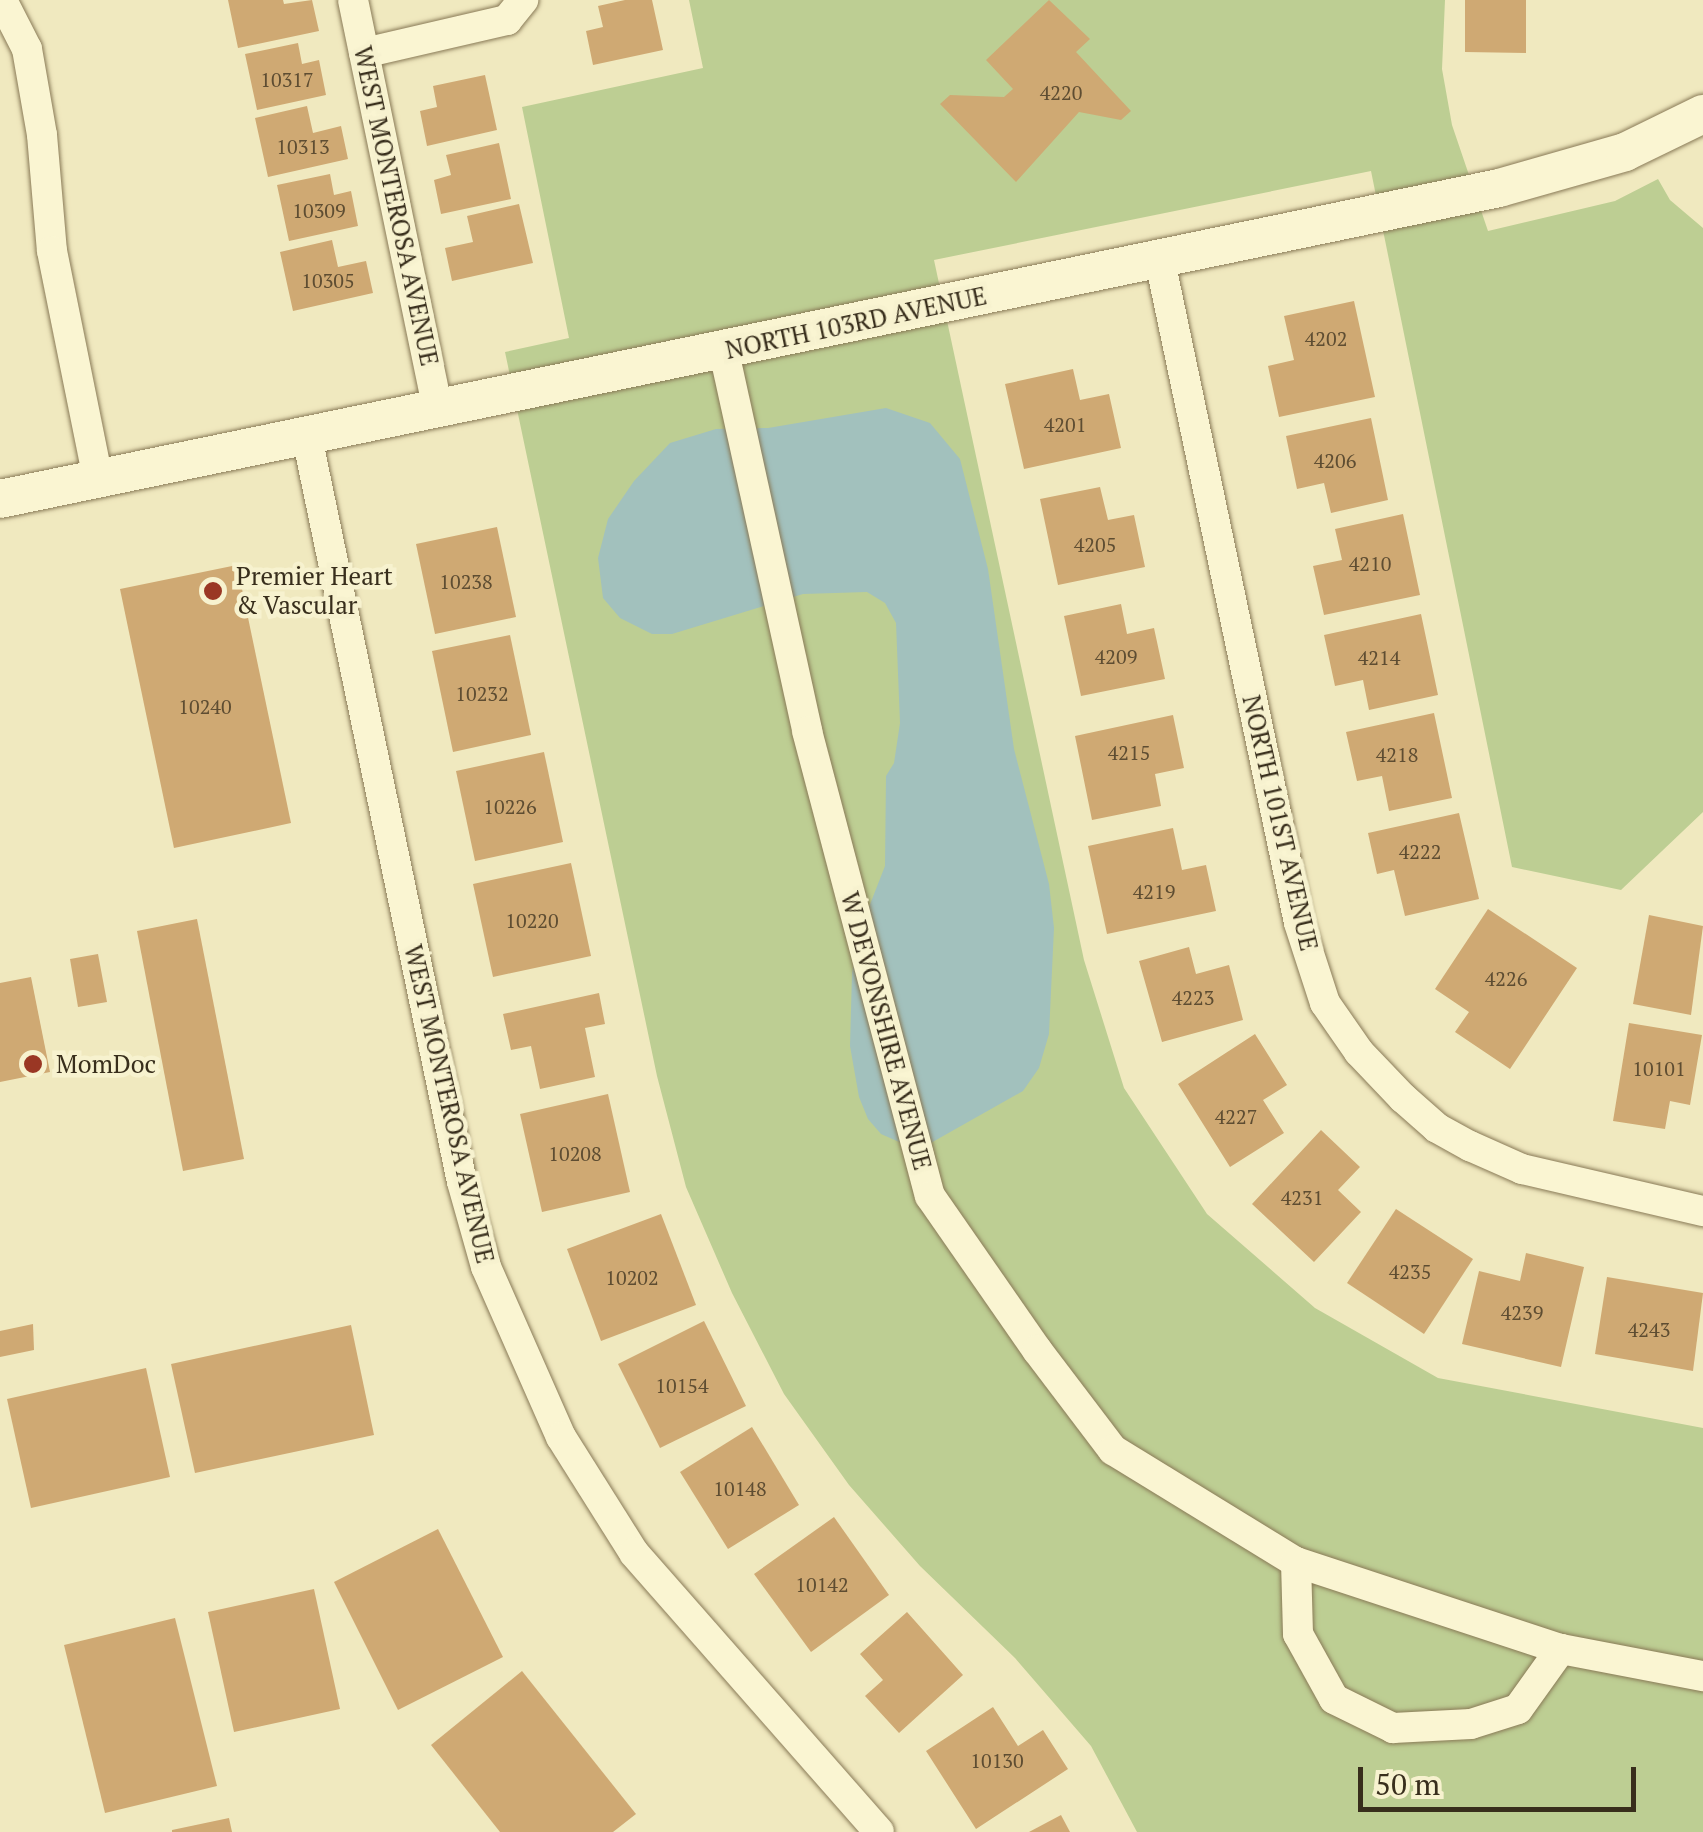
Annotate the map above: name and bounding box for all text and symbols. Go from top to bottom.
street label: WEST MONTEROSA AVENUE [347,43,445,369]
house number: 10317 [260,67,314,91]
house number: 4220 [1040,80,1082,104]
house number: 10313 [276,134,330,158]
house number: 10309 [292,198,346,222]
house number: 10305 [301,268,355,292]
street label: NORTH 103RD AVENUE [722,281,990,365]
house number: 4202 [1305,326,1347,350]
house number: 4201 [1044,412,1086,436]
house number: 4206 [1314,448,1356,472]
house number: 4205 [1074,532,1116,556]
house number: 4210 [1349,551,1391,575]
place label: Premier Heart & Vascular [236,562,393,621]
house number: 10238 [439,569,493,593]
marker: Premier Heart & Vascular [200,578,226,604]
house number: 4209 [1095,644,1137,668]
house number: 4214 [1358,645,1400,669]
house number: 10232 [455,681,509,705]
street label: NORTH 101ST AVENUE [1236,692,1324,954]
house number: 10240 [178,694,232,718]
house number: 4215 [1108,740,1150,764]
house number: 4218 [1376,742,1418,766]
house number: 10226 [483,794,537,818]
house number: 4222 [1399,839,1441,863]
house number: 4219 [1133,879,1175,903]
street label: W DEVONSHIRE AVENUE [834,888,938,1174]
house number: 10220 [505,908,559,932]
street label: WEST MONTEROSA AVENUE [398,941,500,1267]
house number: 4226 [1485,966,1527,990]
house number: 4223 [1172,985,1214,1009]
place label: MomDoc [56,1049,156,1079]
marker: MomDoc [20,1051,46,1077]
house number: 10101 [1632,1056,1686,1080]
house number: 4227 [1215,1104,1257,1128]
house number: 10208 [548,1141,602,1165]
house number: 4231 [1281,1185,1323,1209]
house number: 4235 [1389,1259,1431,1283]
house number: 10202 [605,1265,659,1289]
house number: 4239 [1501,1300,1543,1324]
house number: 4243 [1628,1317,1670,1341]
house number: 10154 [655,1373,709,1397]
house number: 10148 [713,1476,767,1500]
house number: 10142 [795,1572,849,1596]
scale bar [1363,1747,1640,1809]
house number: 10130 [970,1748,1024,1772]
text: 50 m [1375,1764,1440,1804]

